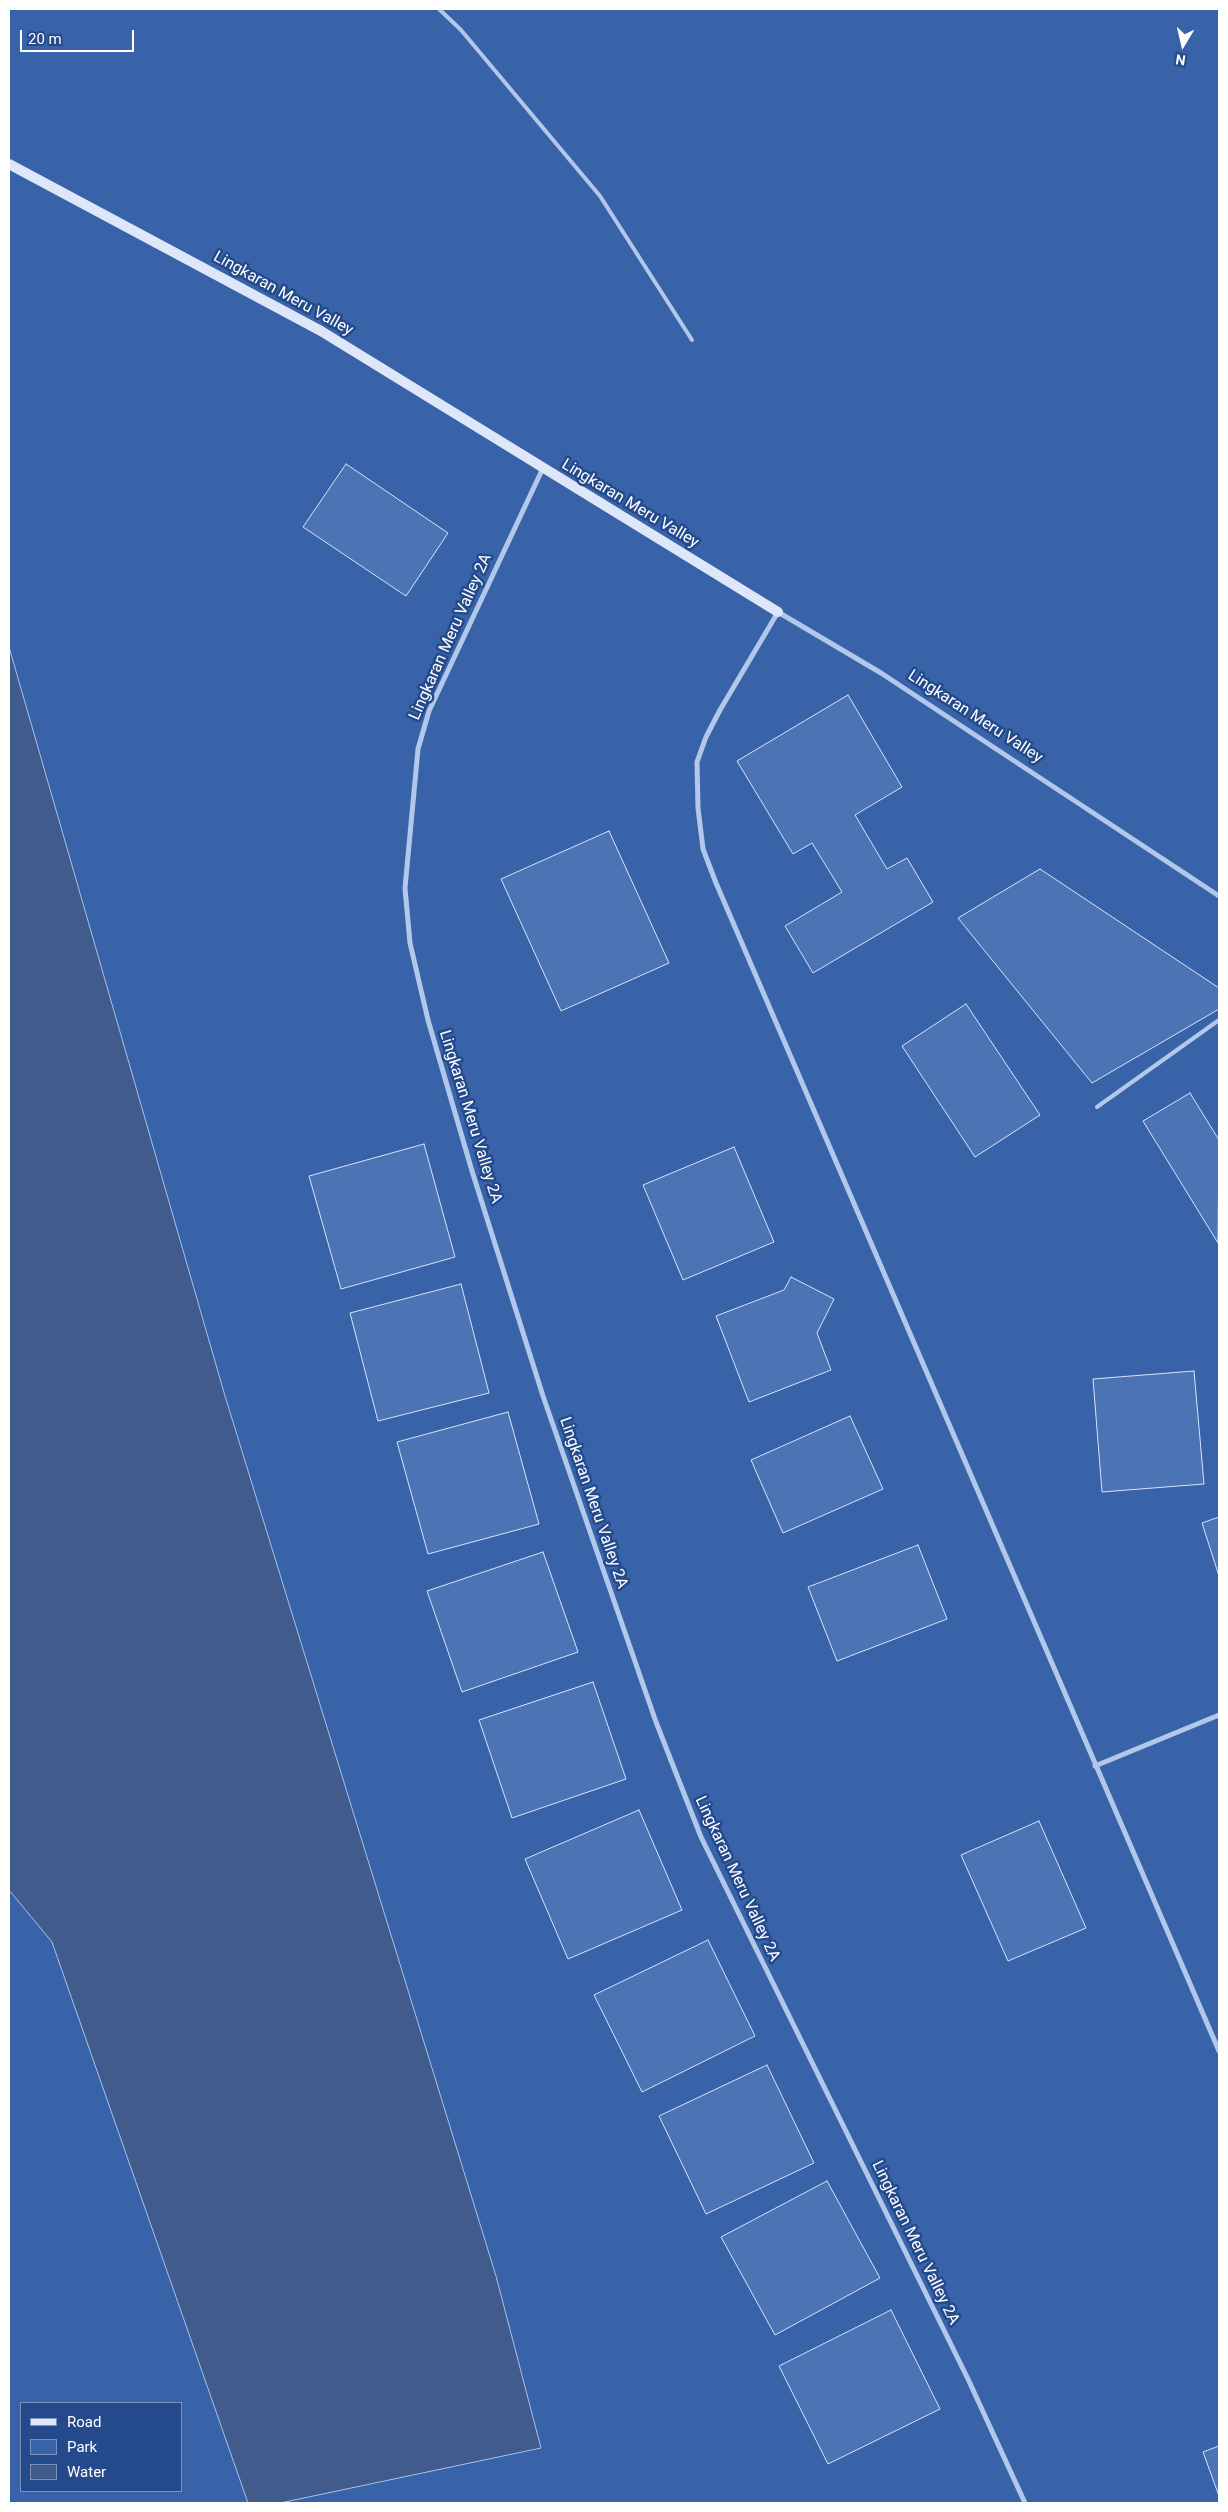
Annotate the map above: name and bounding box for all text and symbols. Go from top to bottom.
scale bar [22,20,136,52]
north arrow [1158,20,1208,70]
text: 20 m [28,30,62,48]
text: N [1175,51,1187,68]
street label: Lingkaran Meru Valley [210,248,356,340]
street label: Lingkaran Meru Valley [558,455,702,553]
street label: Lingkaran Meru Valley 2A [406,551,496,723]
street label: Lingkaran Meru Valley [904,666,1046,768]
street label: Lingkaran Meru Valley 2A [434,1028,506,1206]
street label: Lingkaran Meru Valley 2A [555,1415,631,1591]
street label: Lingkaran Meru Valley 2A [690,1793,784,1965]
street label: Lingkaran Meru Valley 2A [867,2158,963,2328]
legend [20,2402,182,2492]
text: Road [67,2413,101,2431]
text: Park [67,2438,97,2456]
text: Water [67,2463,106,2481]

